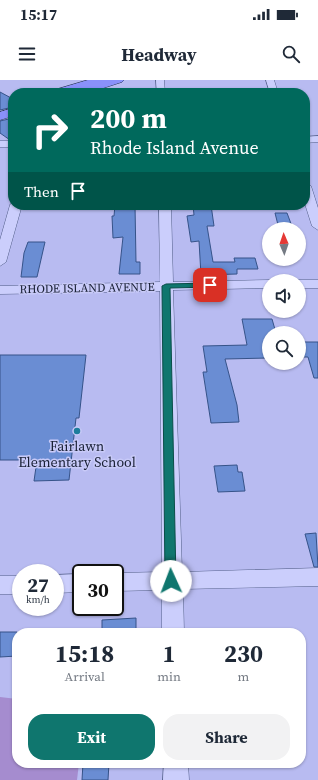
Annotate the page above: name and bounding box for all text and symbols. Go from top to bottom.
text: 15:17 [20,4,57,25]
text: Headway [121,42,197,67]
icon: menu [16,43,38,65]
icon: search [280,43,302,65]
text: 200 m [90,99,167,137]
icon: right [24,104,76,156]
text: Rhode Island Avenue [90,135,259,160]
icon: arrive [67,180,89,202]
text: Then [24,181,59,202]
north arrow [262,222,306,266]
map controls [262,222,306,370]
pin [193,268,227,302]
icon: arrive [199,274,221,296]
button: sound [262,274,306,318]
street label: RHODE ISLAND AVENUE [19,279,155,297]
button: search [262,326,306,370]
marker: Fairlawn Elementary School [72,426,82,436]
place label: Fairlawn Elementary School [18,436,136,472]
position arrow [150,560,192,602]
speed limit sign: 30 [72,564,124,616]
text: 27 [27,571,49,599]
text: km/h [26,593,50,606]
text: 15:18 [55,637,114,670]
text: 1 [163,637,176,670]
text: 230 [224,637,263,670]
text: Arrival [65,668,105,685]
text: min [157,668,181,685]
text: m [238,668,249,685]
button: Exit [28,714,155,760]
button: Share [163,714,290,760]

